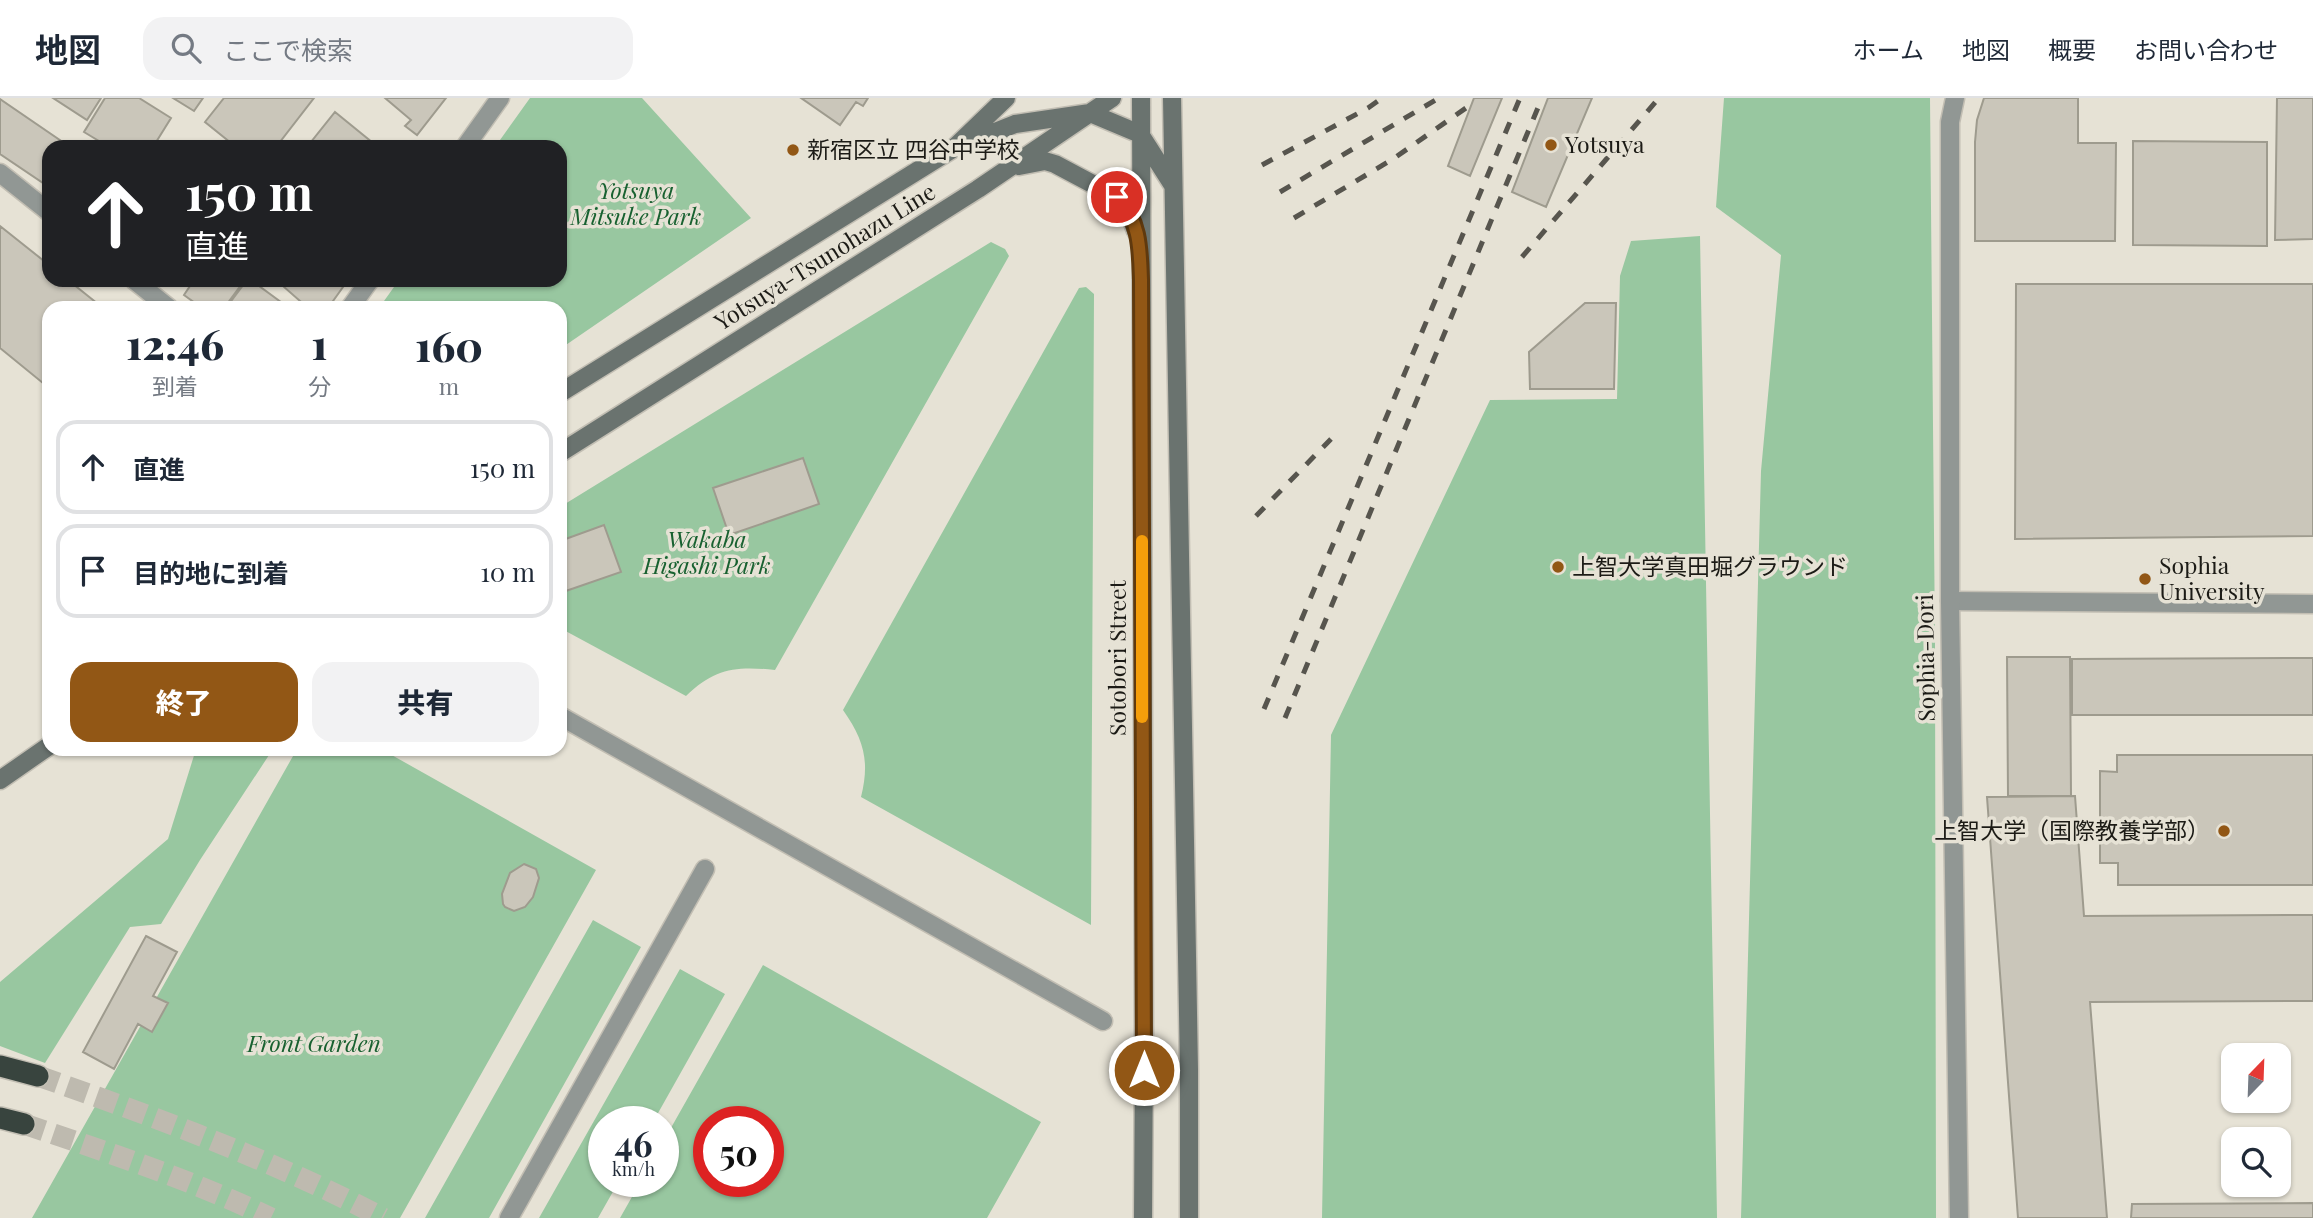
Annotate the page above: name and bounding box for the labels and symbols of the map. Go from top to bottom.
place label: Yotsuya [1564,128,1645,159]
place label: 新宿区立 四谷中学校 [807,133,1020,164]
marker: Yotsuya [1543,137,1559,153]
marker: 新宿区立 四谷中学校 [785,142,801,158]
pin [1087,167,1147,227]
park label: Yotsuya Mitsuke Park [570,174,702,231]
street label: Yotsuya-Tsunohazu Line [707,175,941,337]
park label: Wakaba Higashi Park [642,523,771,580]
place label: Sophia University [2159,549,2265,606]
place label: 上智大学真田堀グラウンド [1572,550,1848,581]
marker: 上智大学真田堀グラウンド [1550,559,1566,575]
marker: Sophia University [2137,571,2153,587]
street label: Sotobori Street [1101,579,1132,736]
street label: Sophia-Dori [1908,594,1941,722]
place label: 上智大学（国際教養学部） [1934,814,2210,845]
marker: 上智大学（国際教養学部） [2216,823,2232,839]
park label: Front Garden [246,1027,381,1058]
position arrow [1107,1033,1181,1107]
north arrow [2221,1043,2291,1113]
speed limit sign: 50 [693,1106,784,1197]

